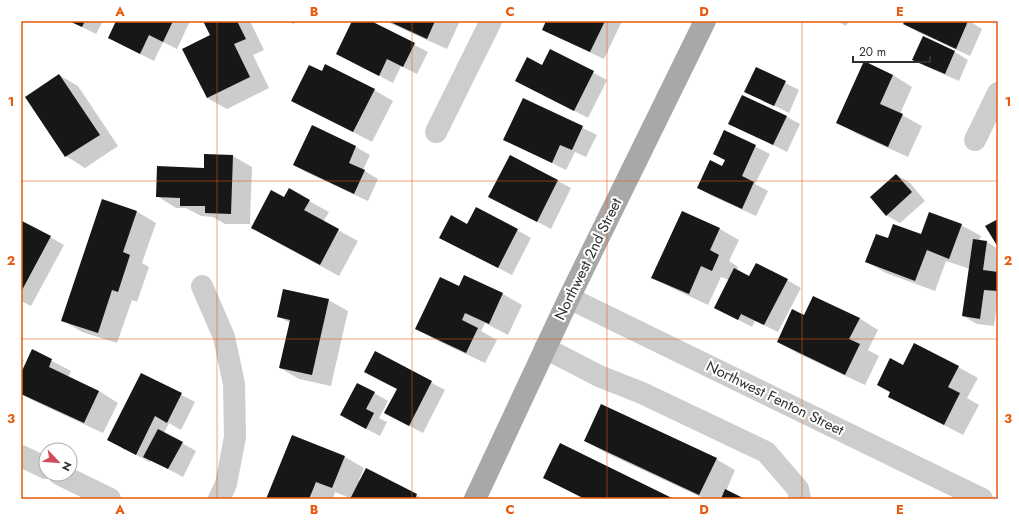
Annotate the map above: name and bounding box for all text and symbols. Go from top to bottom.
text: A [114,2,125,21]
text: B [310,2,319,21]
text: C [505,2,515,21]
text: D [699,2,709,21]
text: E [896,2,904,21]
scale bar [853,38,930,64]
text: 20 m [859,43,886,61]
text: 1 [8,92,14,111]
text: 1 [1005,92,1011,111]
street label: Northwest 2nd Street [549,194,627,324]
text: 2 [7,251,15,270]
text: 2 [1004,251,1012,270]
street label: Northwest Fenton Street [702,355,848,441]
text: 3 [7,409,15,428]
text: 3 [1004,409,1012,428]
north arrow [38,442,78,482]
text: N [58,459,76,474]
text: A [114,500,125,519]
text: B [310,500,319,519]
text: C [505,500,515,519]
text: D [699,500,709,519]
text: E [896,500,904,519]

